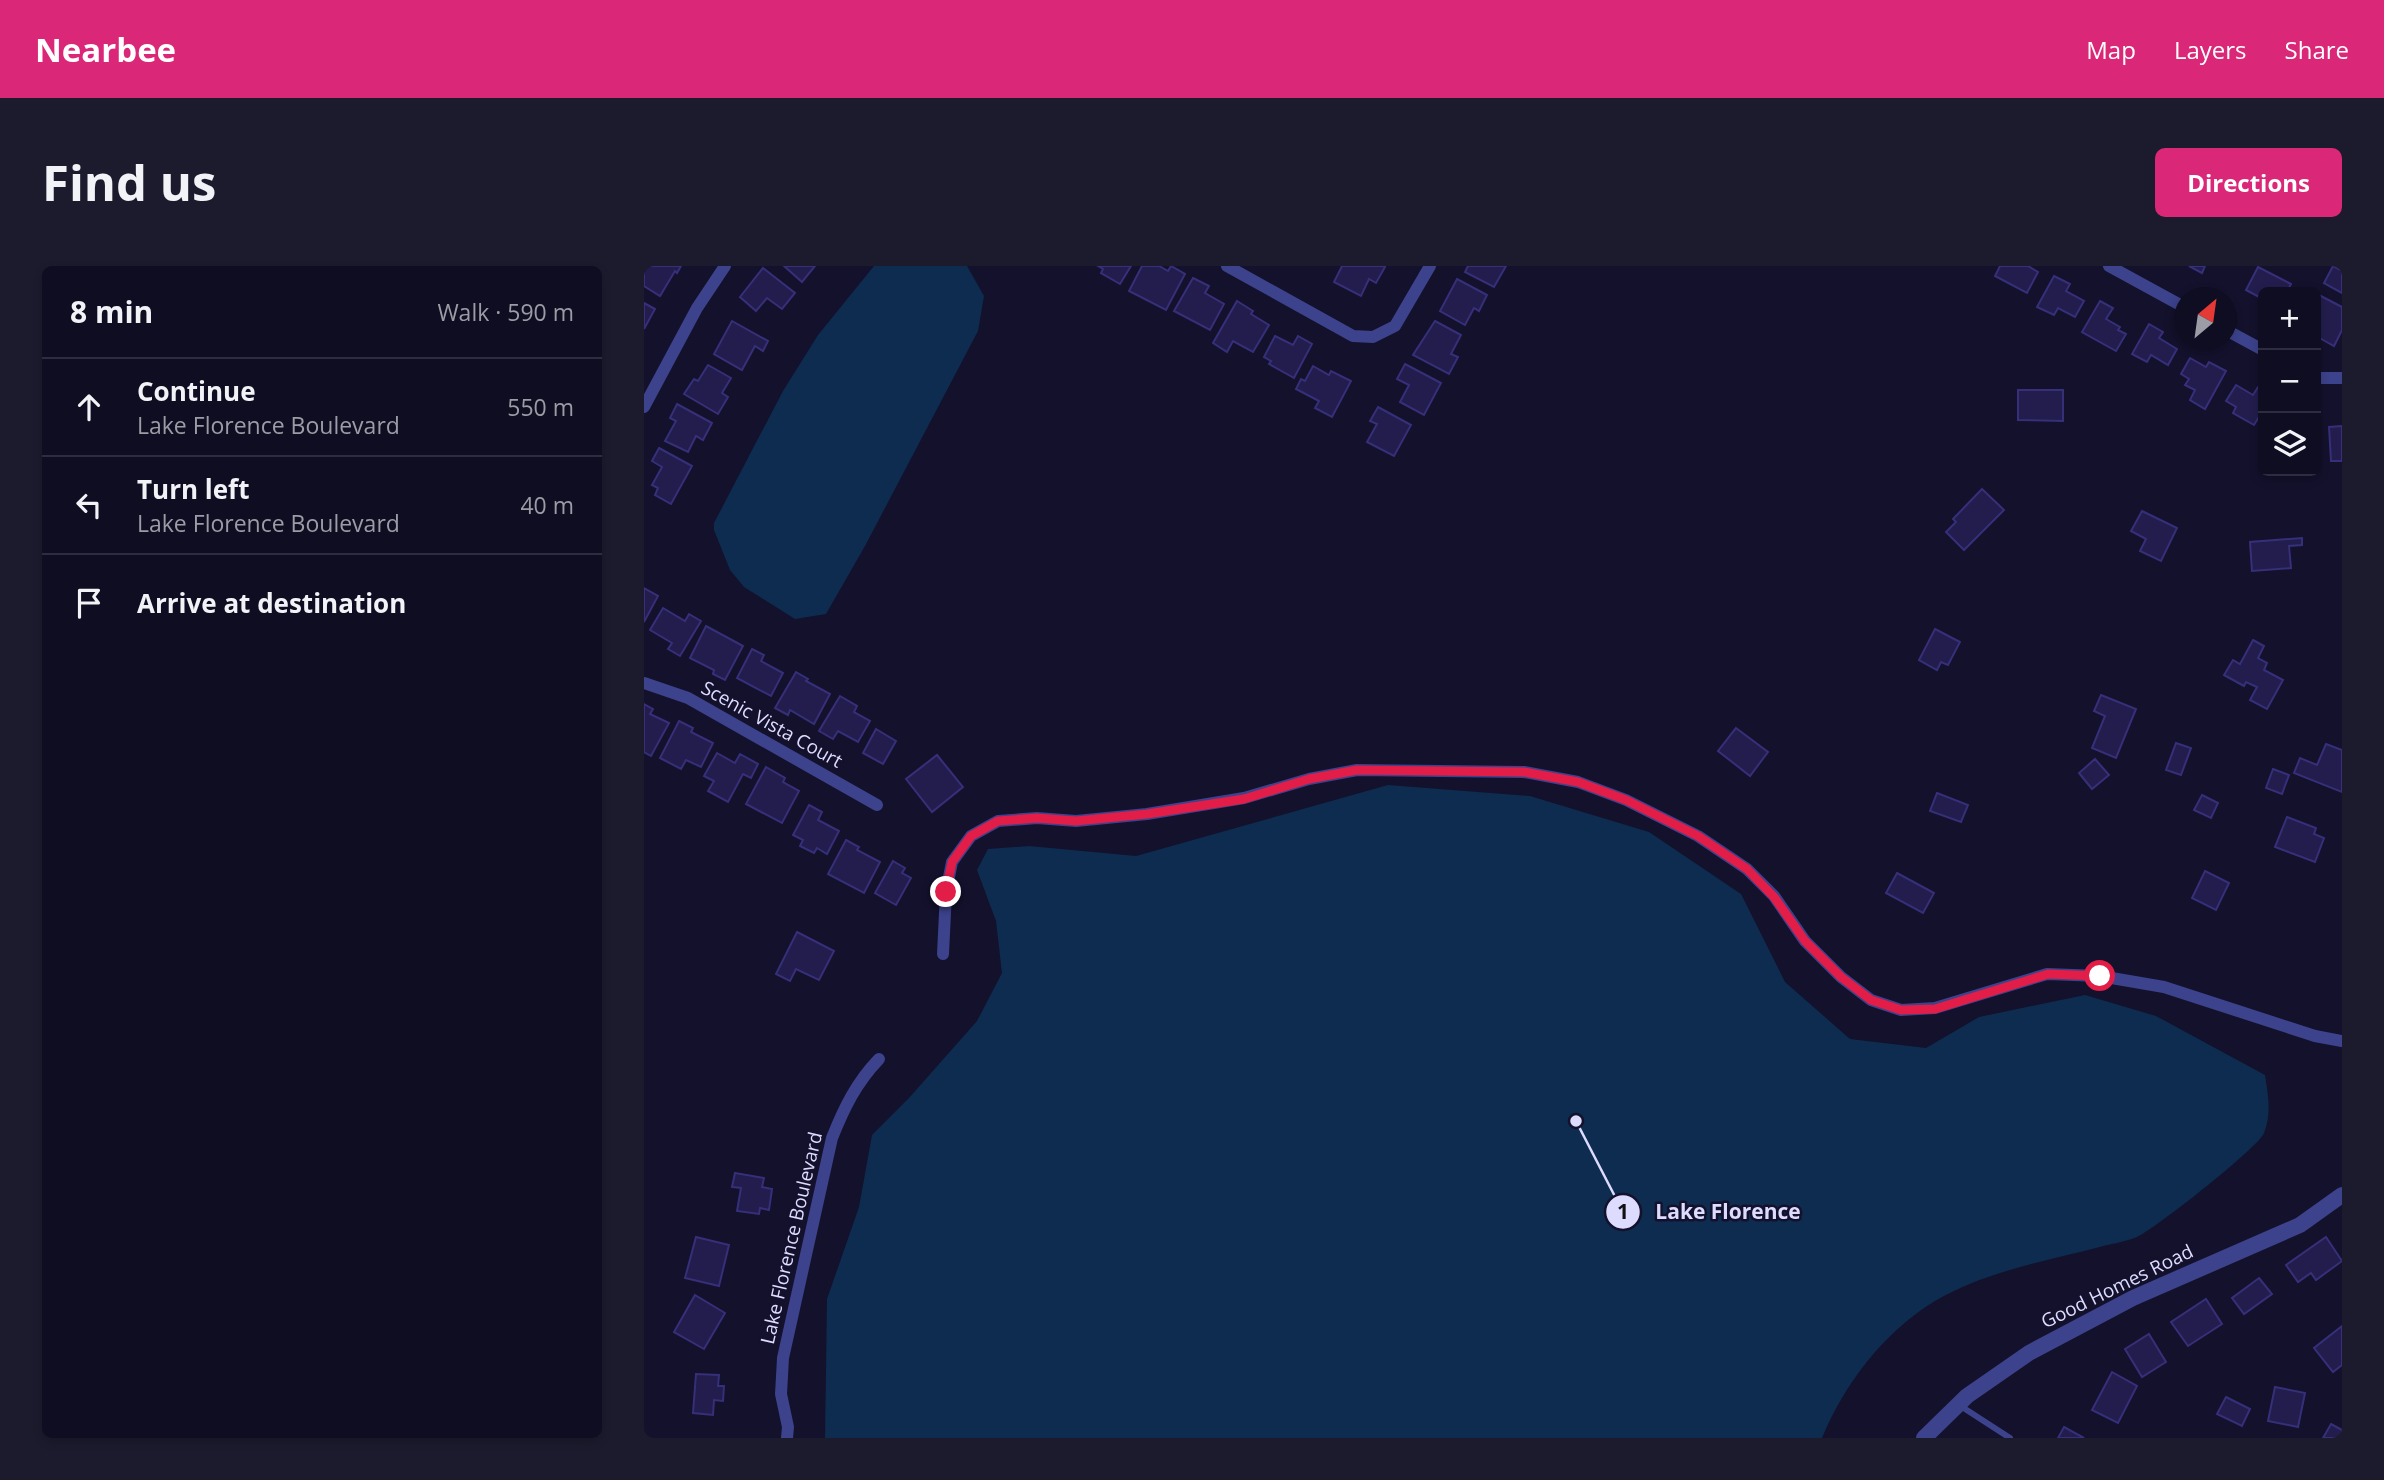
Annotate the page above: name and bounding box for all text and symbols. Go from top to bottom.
text: Nearbee [35,27,176,72]
text: Map [2086,33,2136,66]
text: Layers [2174,33,2247,66]
text: Share [2285,33,2349,66]
button: Directions [2155,148,2342,217]
text: Find us [42,149,216,215]
north arrow [2174,287,2237,350]
map controls [2258,287,2321,476]
button: + [2258,287,2321,350]
text: 8 min [70,291,153,332]
text: Walk · 590 m [437,296,574,328]
button: − [2258,350,2321,413]
text: Continue [137,373,256,409]
icon: ahead [70,388,108,426]
text: 550 m [507,391,574,423]
text: Lake Florence Boulevard [137,409,400,441]
button: layers [2258,413,2321,476]
text: Turn left [137,471,249,507]
icon: left [70,486,108,524]
text: 40 m [520,489,574,521]
text: Lake Florence Boulevard [137,507,400,539]
icon: arrive [70,584,108,622]
text: Arrive at destination [137,585,406,621]
street label: Scenic Vista Court [697,674,847,774]
route end [930,876,961,907]
route start [2084,960,2115,991]
street label: Lake Florence Boulevard [754,1129,828,1347]
callout: Lake Florence [1606,1191,1814,1233]
text: 1 [1617,1197,1629,1225]
text: Lake Florence [1655,1197,1801,1225]
street label: Good Homes Road [2037,1238,2197,1334]

